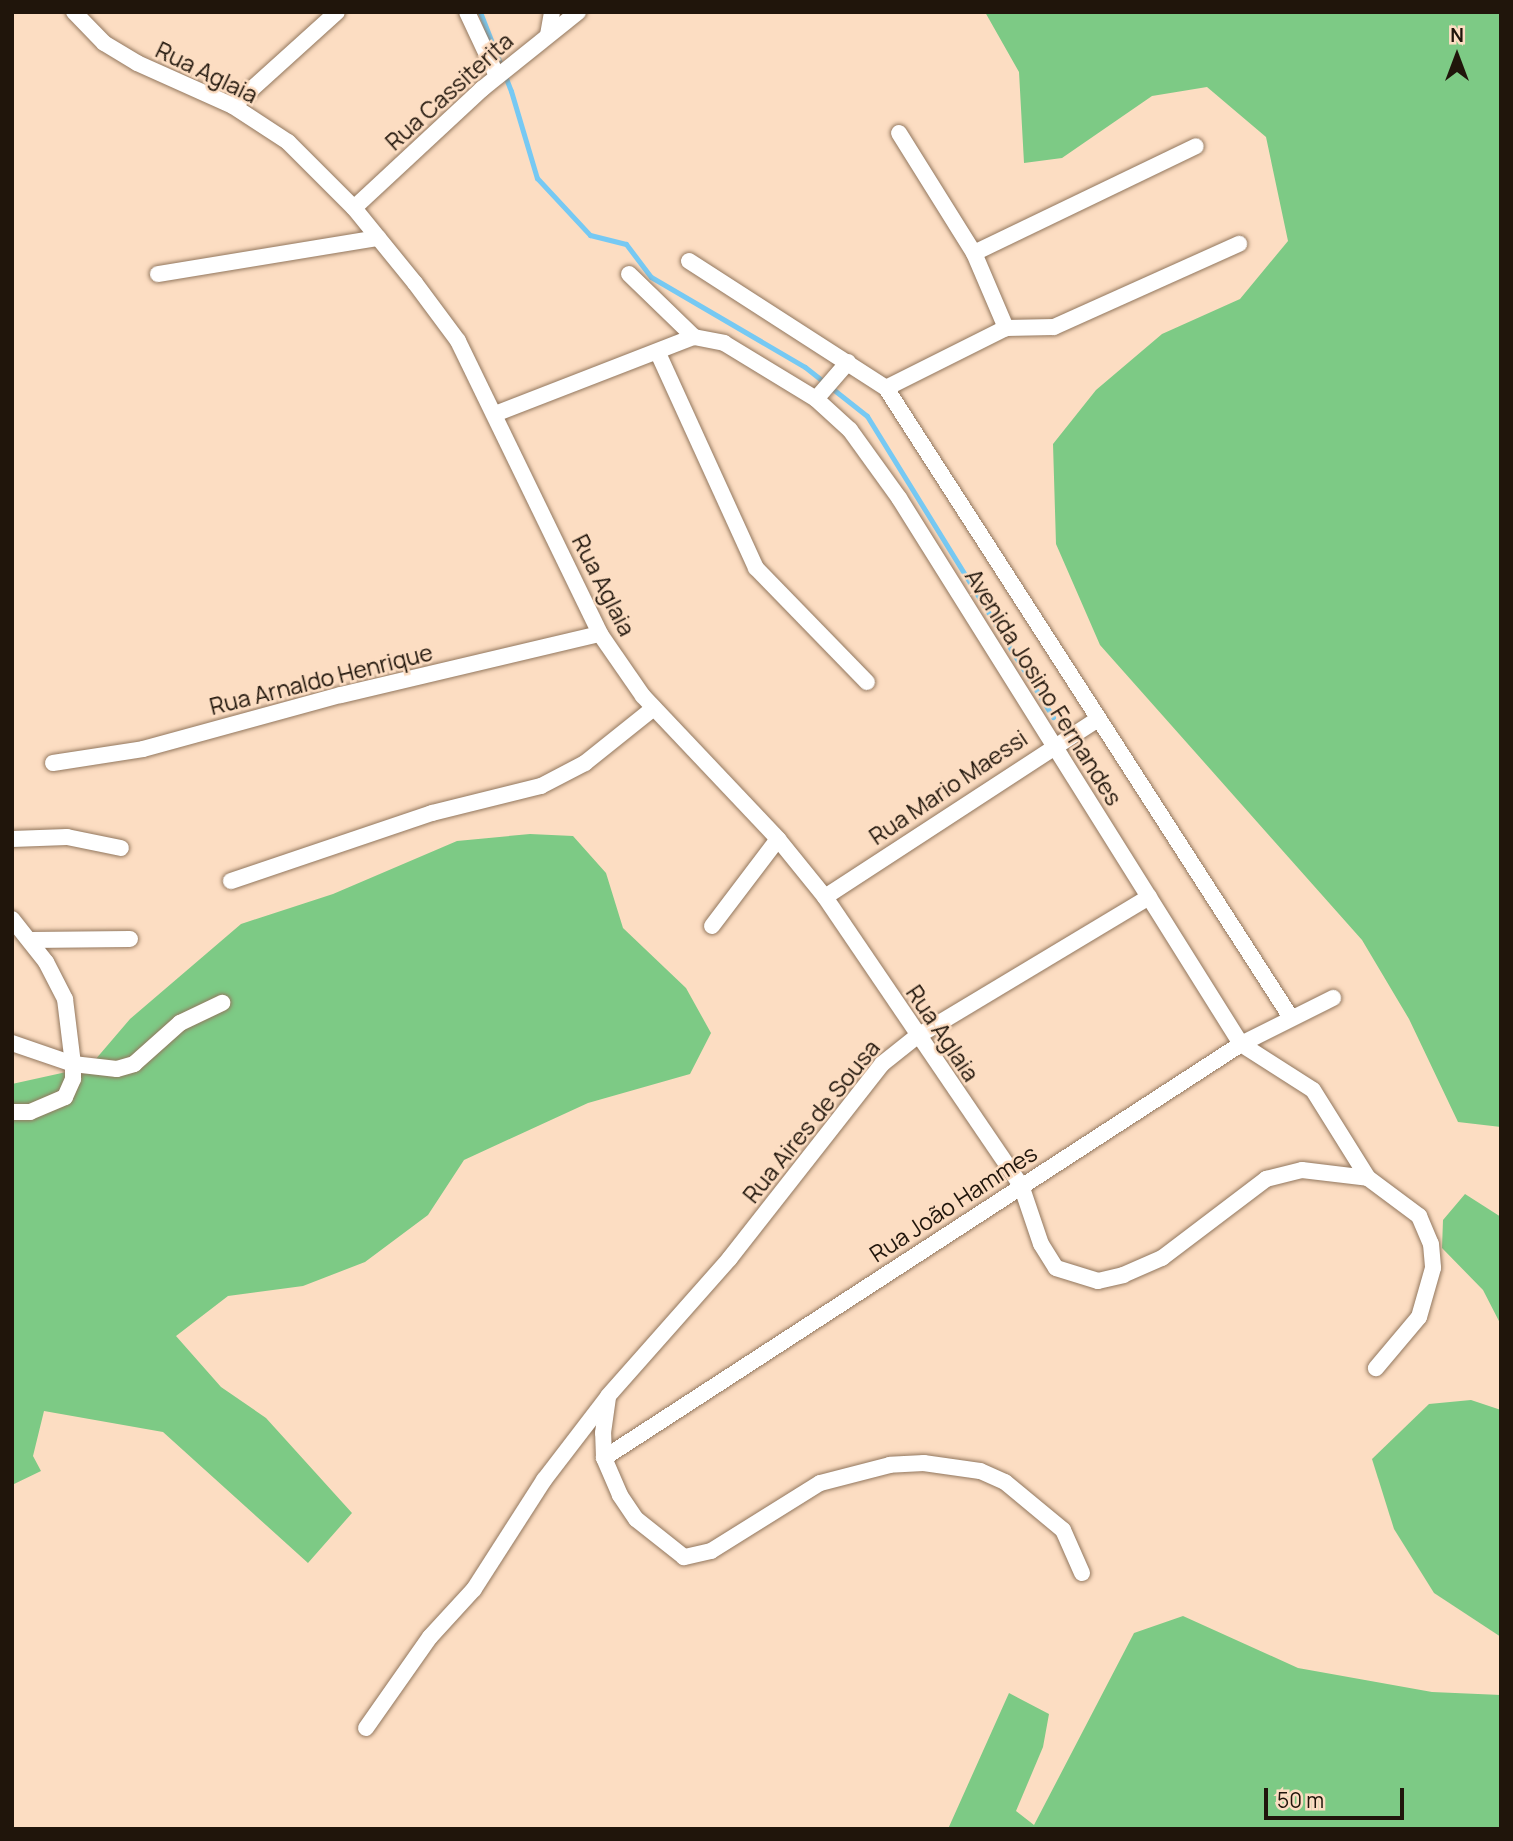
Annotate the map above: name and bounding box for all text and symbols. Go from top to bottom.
north arrow [1422,21,1492,91]
text: N [1450,22,1464,48]
street label: Rua Cassiterita [380,26,518,156]
street label: Rua Aglaia [152,35,262,109]
street label: Rua Aglaia [567,530,641,640]
street label: Avenida Josino Fernandes [960,564,1128,810]
street label: Rua Arnaldo Henrique [207,638,435,720]
street label: Rua Mario Maessi [864,724,1032,850]
street label: Rua Aglaia [901,980,985,1086]
street label: Rua Aires de Sousa [737,1034,885,1208]
street label: Rua João Hammes [864,1139,1042,1267]
scale bar [1268,1774,1408,1818]
text: 50 m [1277,1786,1324,1814]

